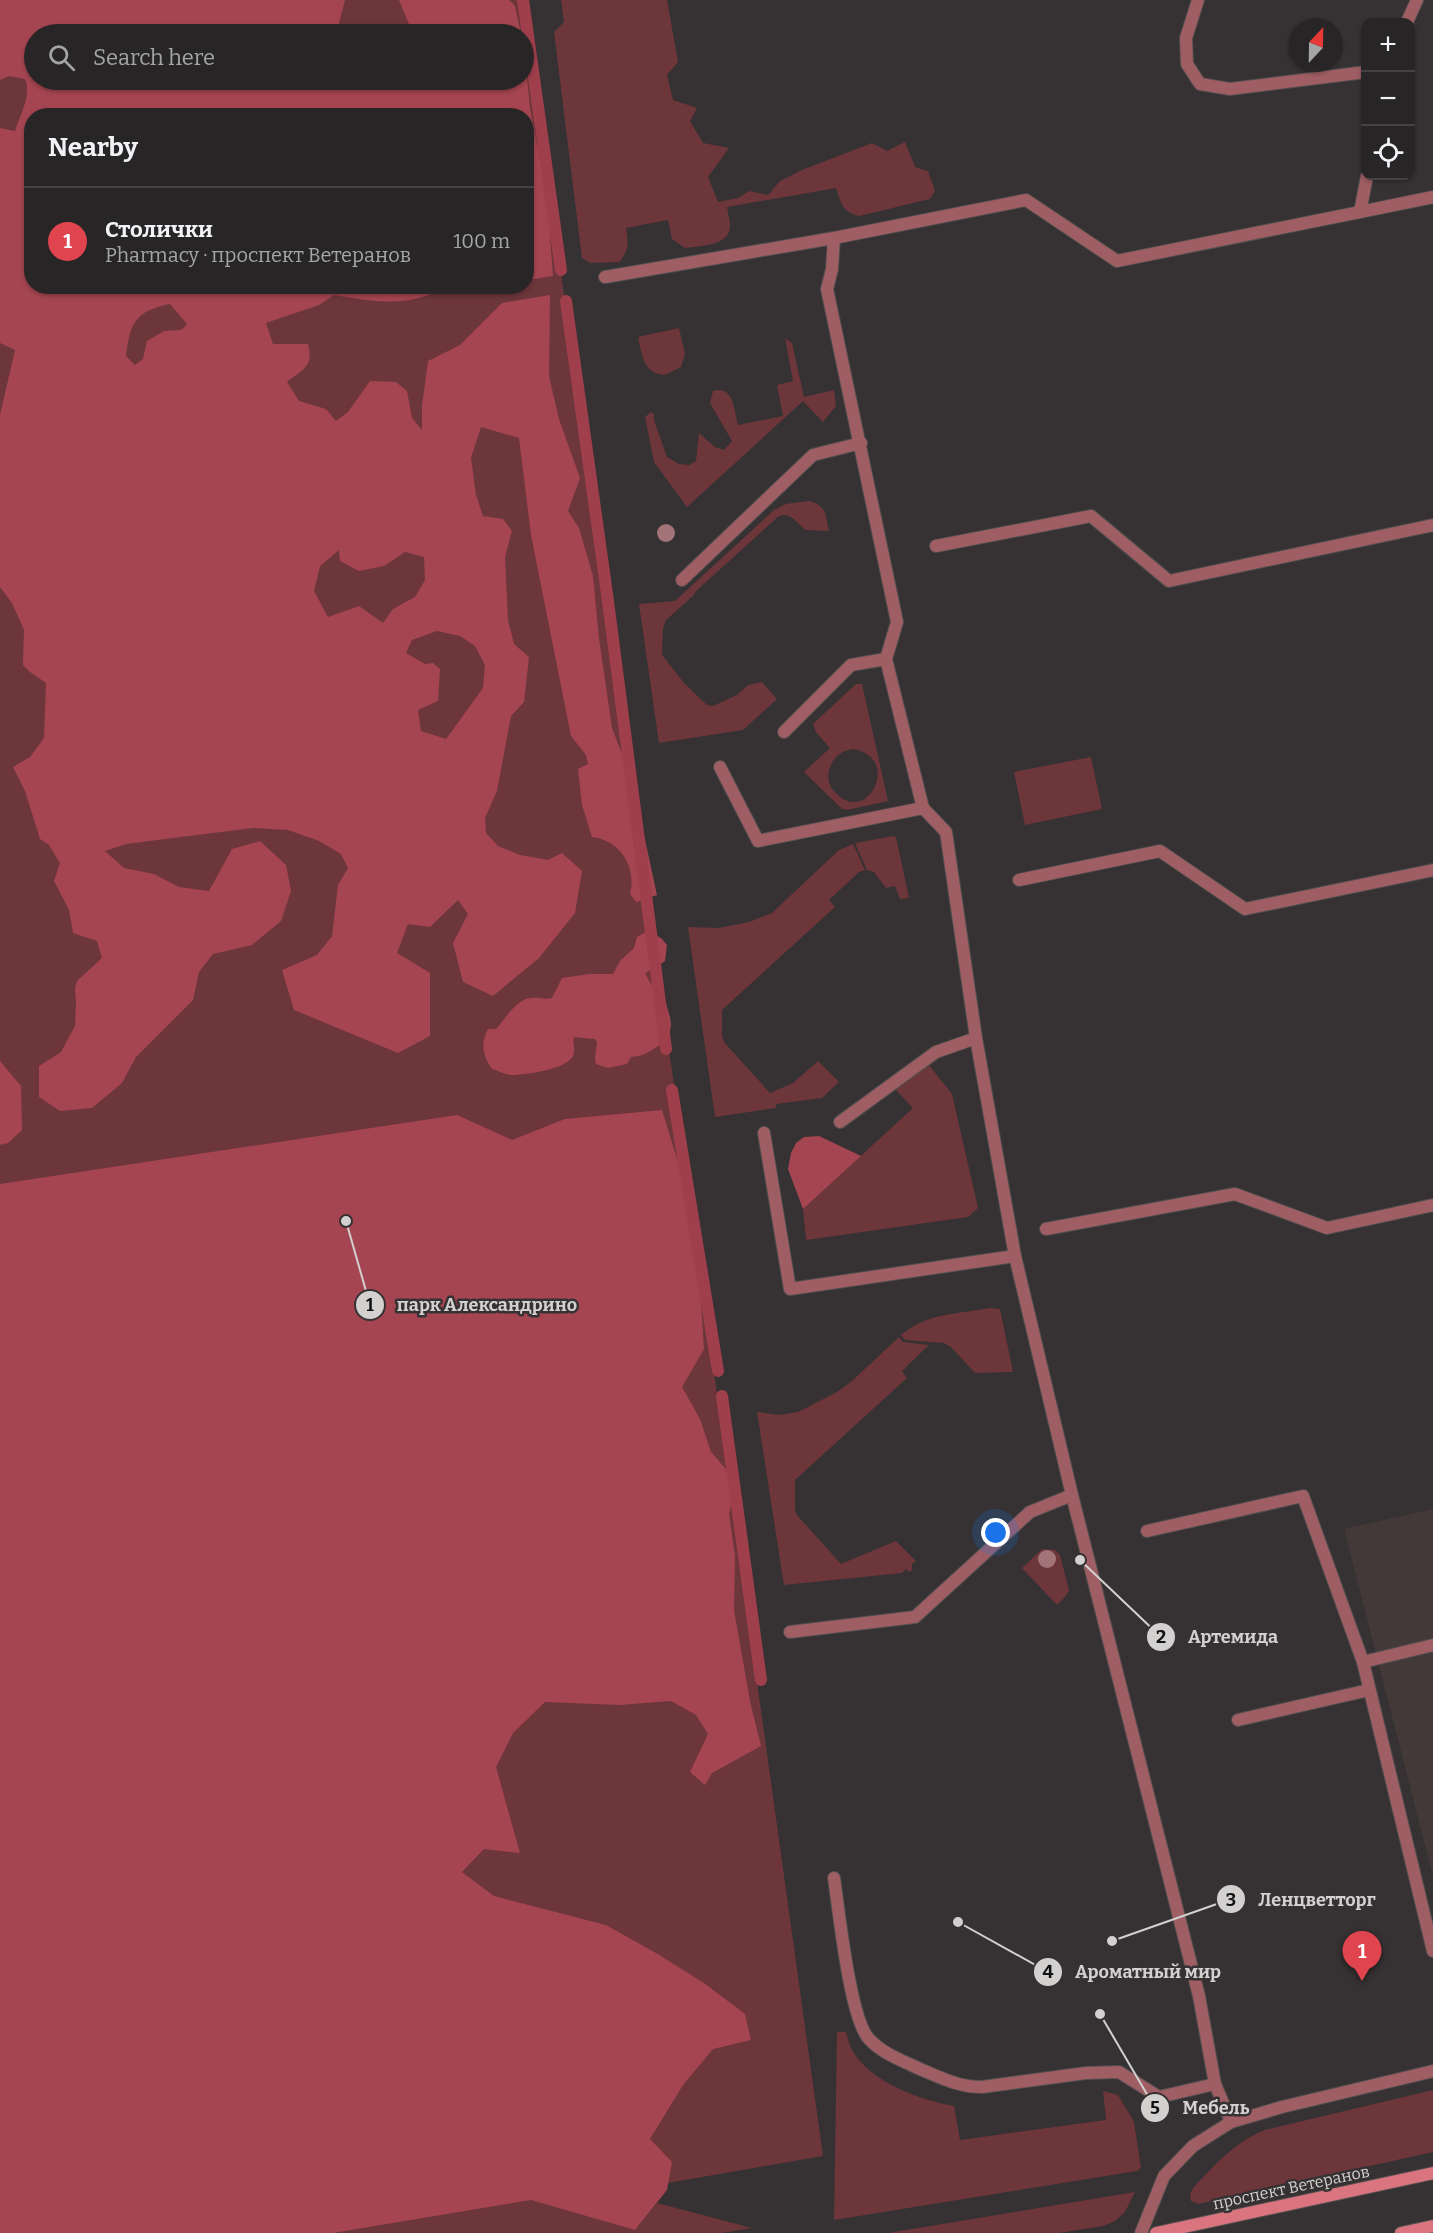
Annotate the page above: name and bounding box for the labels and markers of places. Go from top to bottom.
callout: парк Александрино [355,1287,589,1323]
callout: Артемида [1146,1619,1290,1655]
callout: Ленцветторг [1216,1881,1388,1917]
pin: 1 [1342,1932,1382,1981]
callout: Ароматный мир [1033,1954,1233,1990]
callout: Мебель [1140,2090,1261,2126]

